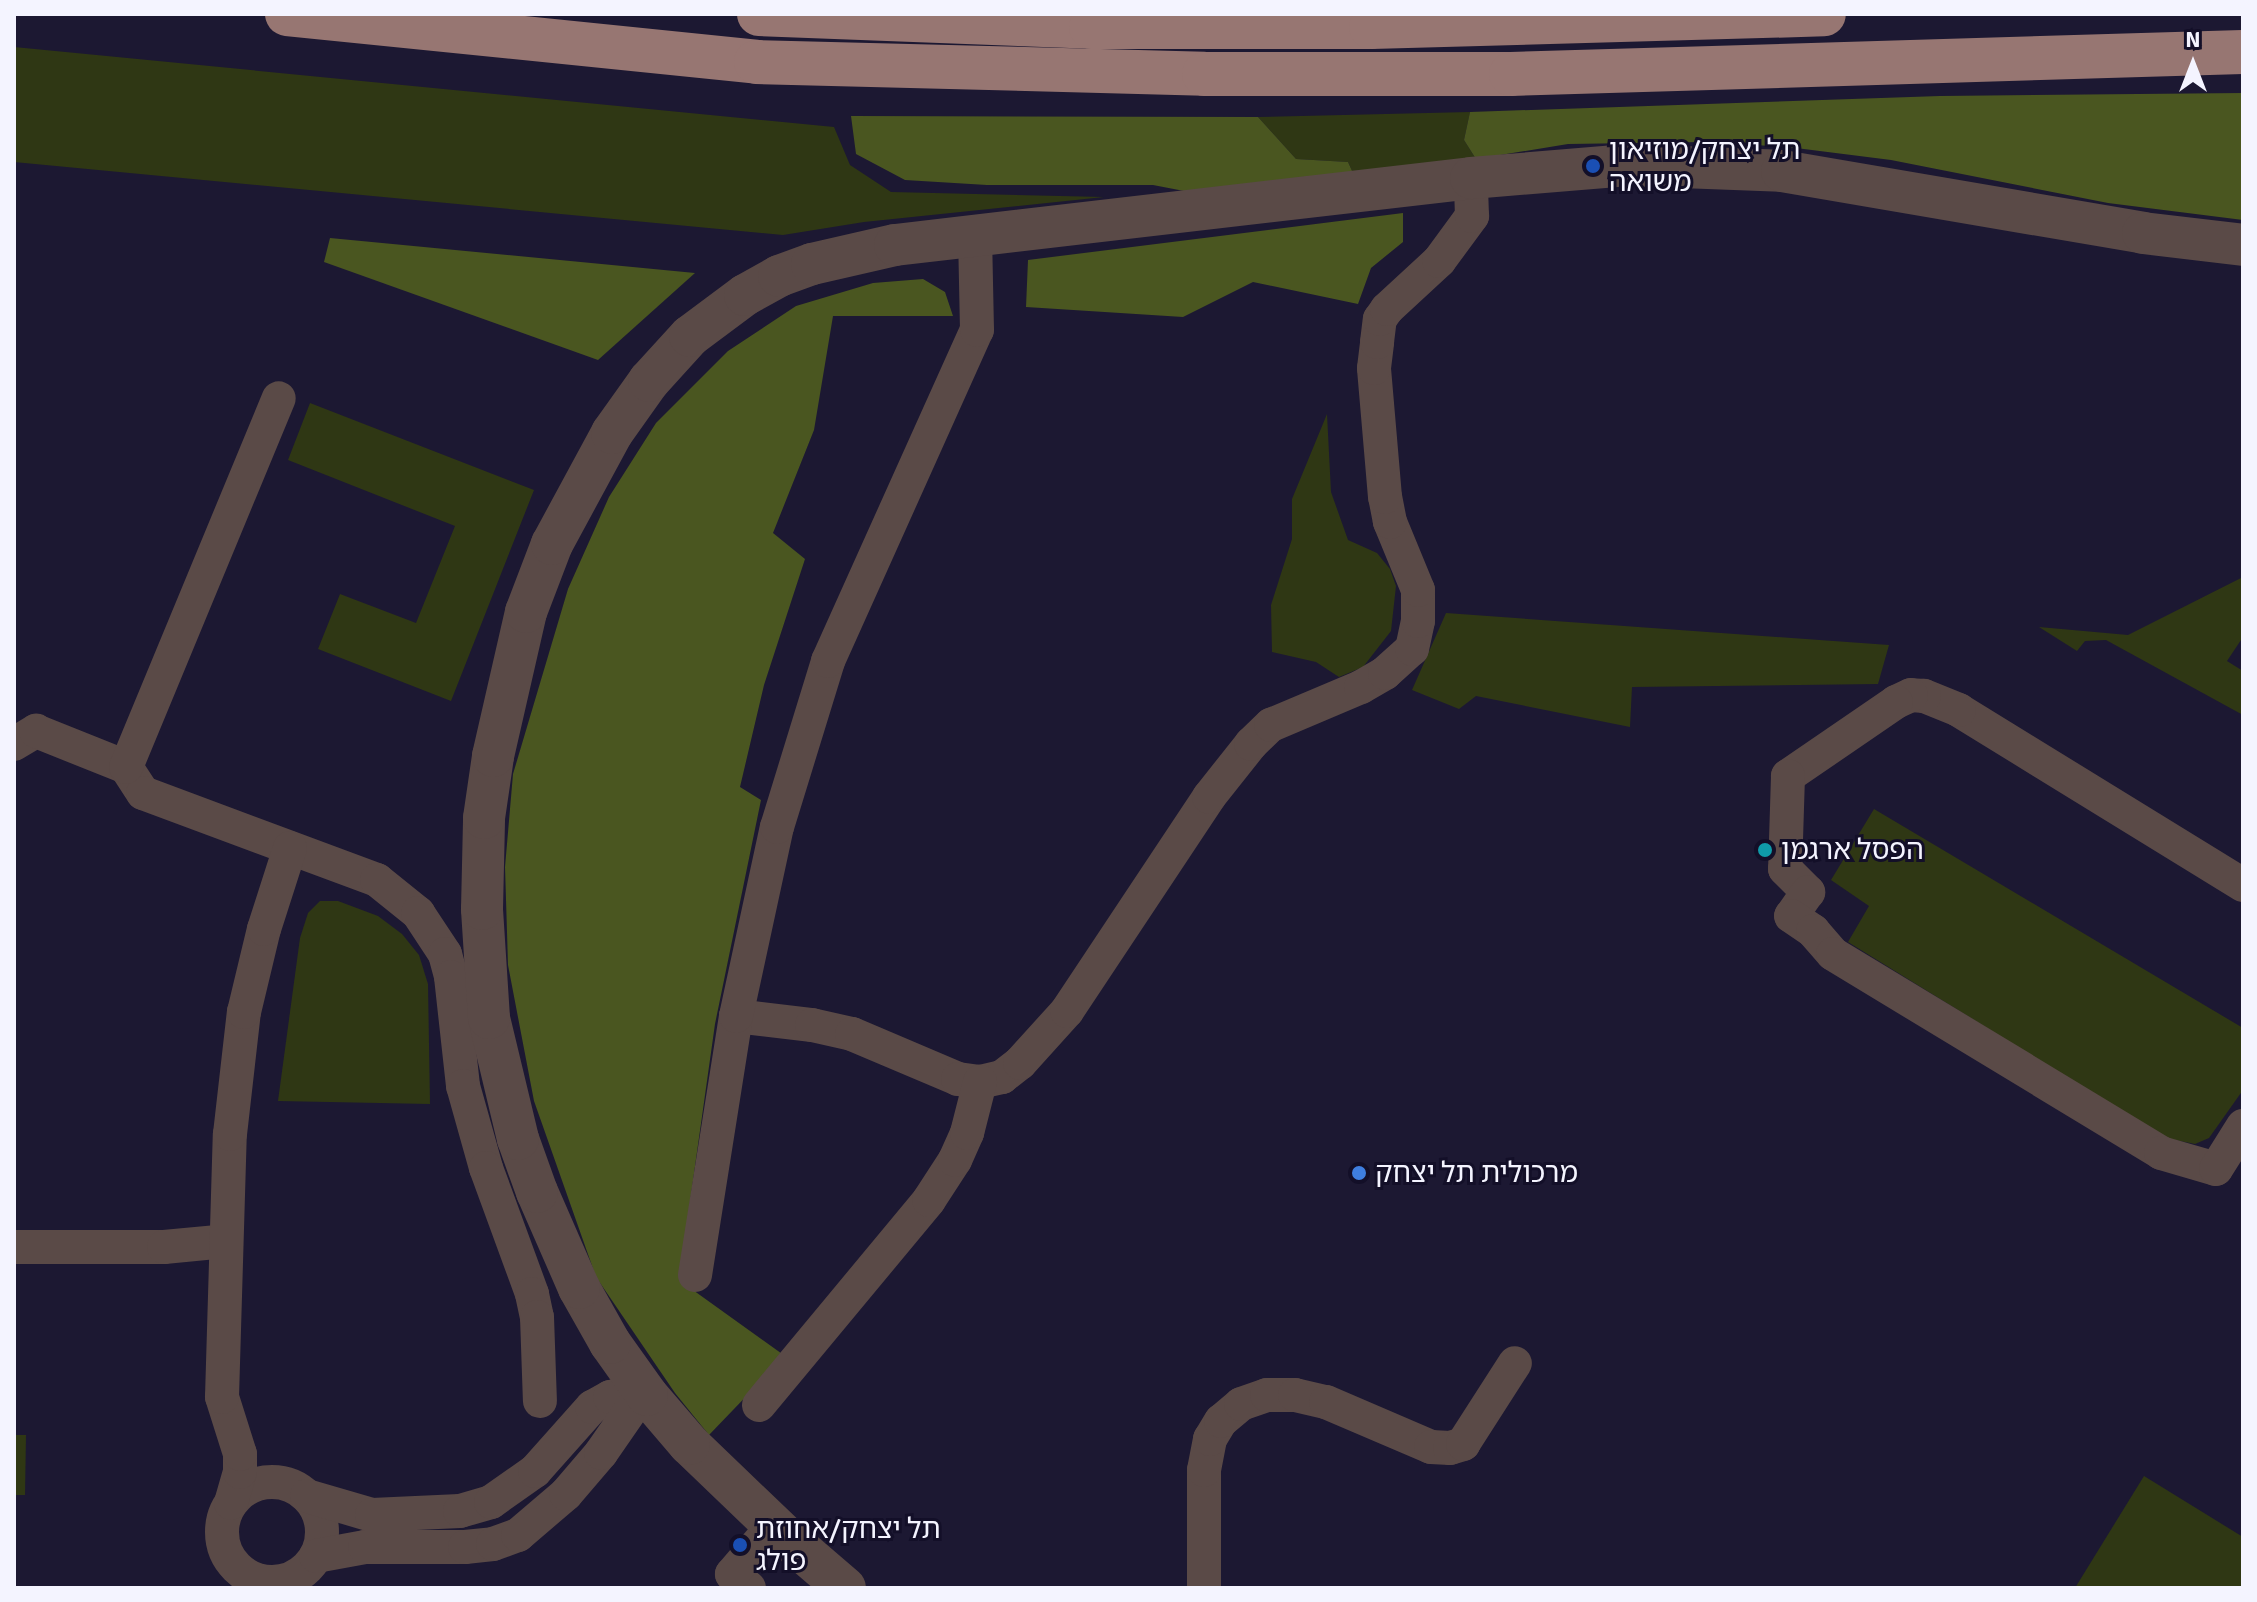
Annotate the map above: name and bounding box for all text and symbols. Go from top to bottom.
north arrow [2153,24,2233,104]
text: N [2185,26,2201,53]
place label: תל יצחק/מוזיאון משואה [1609,133,1800,199]
marker: תל יצחק/מוזיאון משואה [1584,157,1602,175]
place label: הפסל ארגמן [1781,833,1924,867]
marker: הפסל ארגמן [1756,841,1774,859]
place label: מרכולית תל יצחק [1375,1156,1578,1190]
marker: מרכולית תל יצחק [1350,1164,1368,1182]
place label: תל יצחק/אחוזת פולג [756,1512,941,1578]
marker: תל יצחק/אחוזת פולג [731,1536,749,1554]

